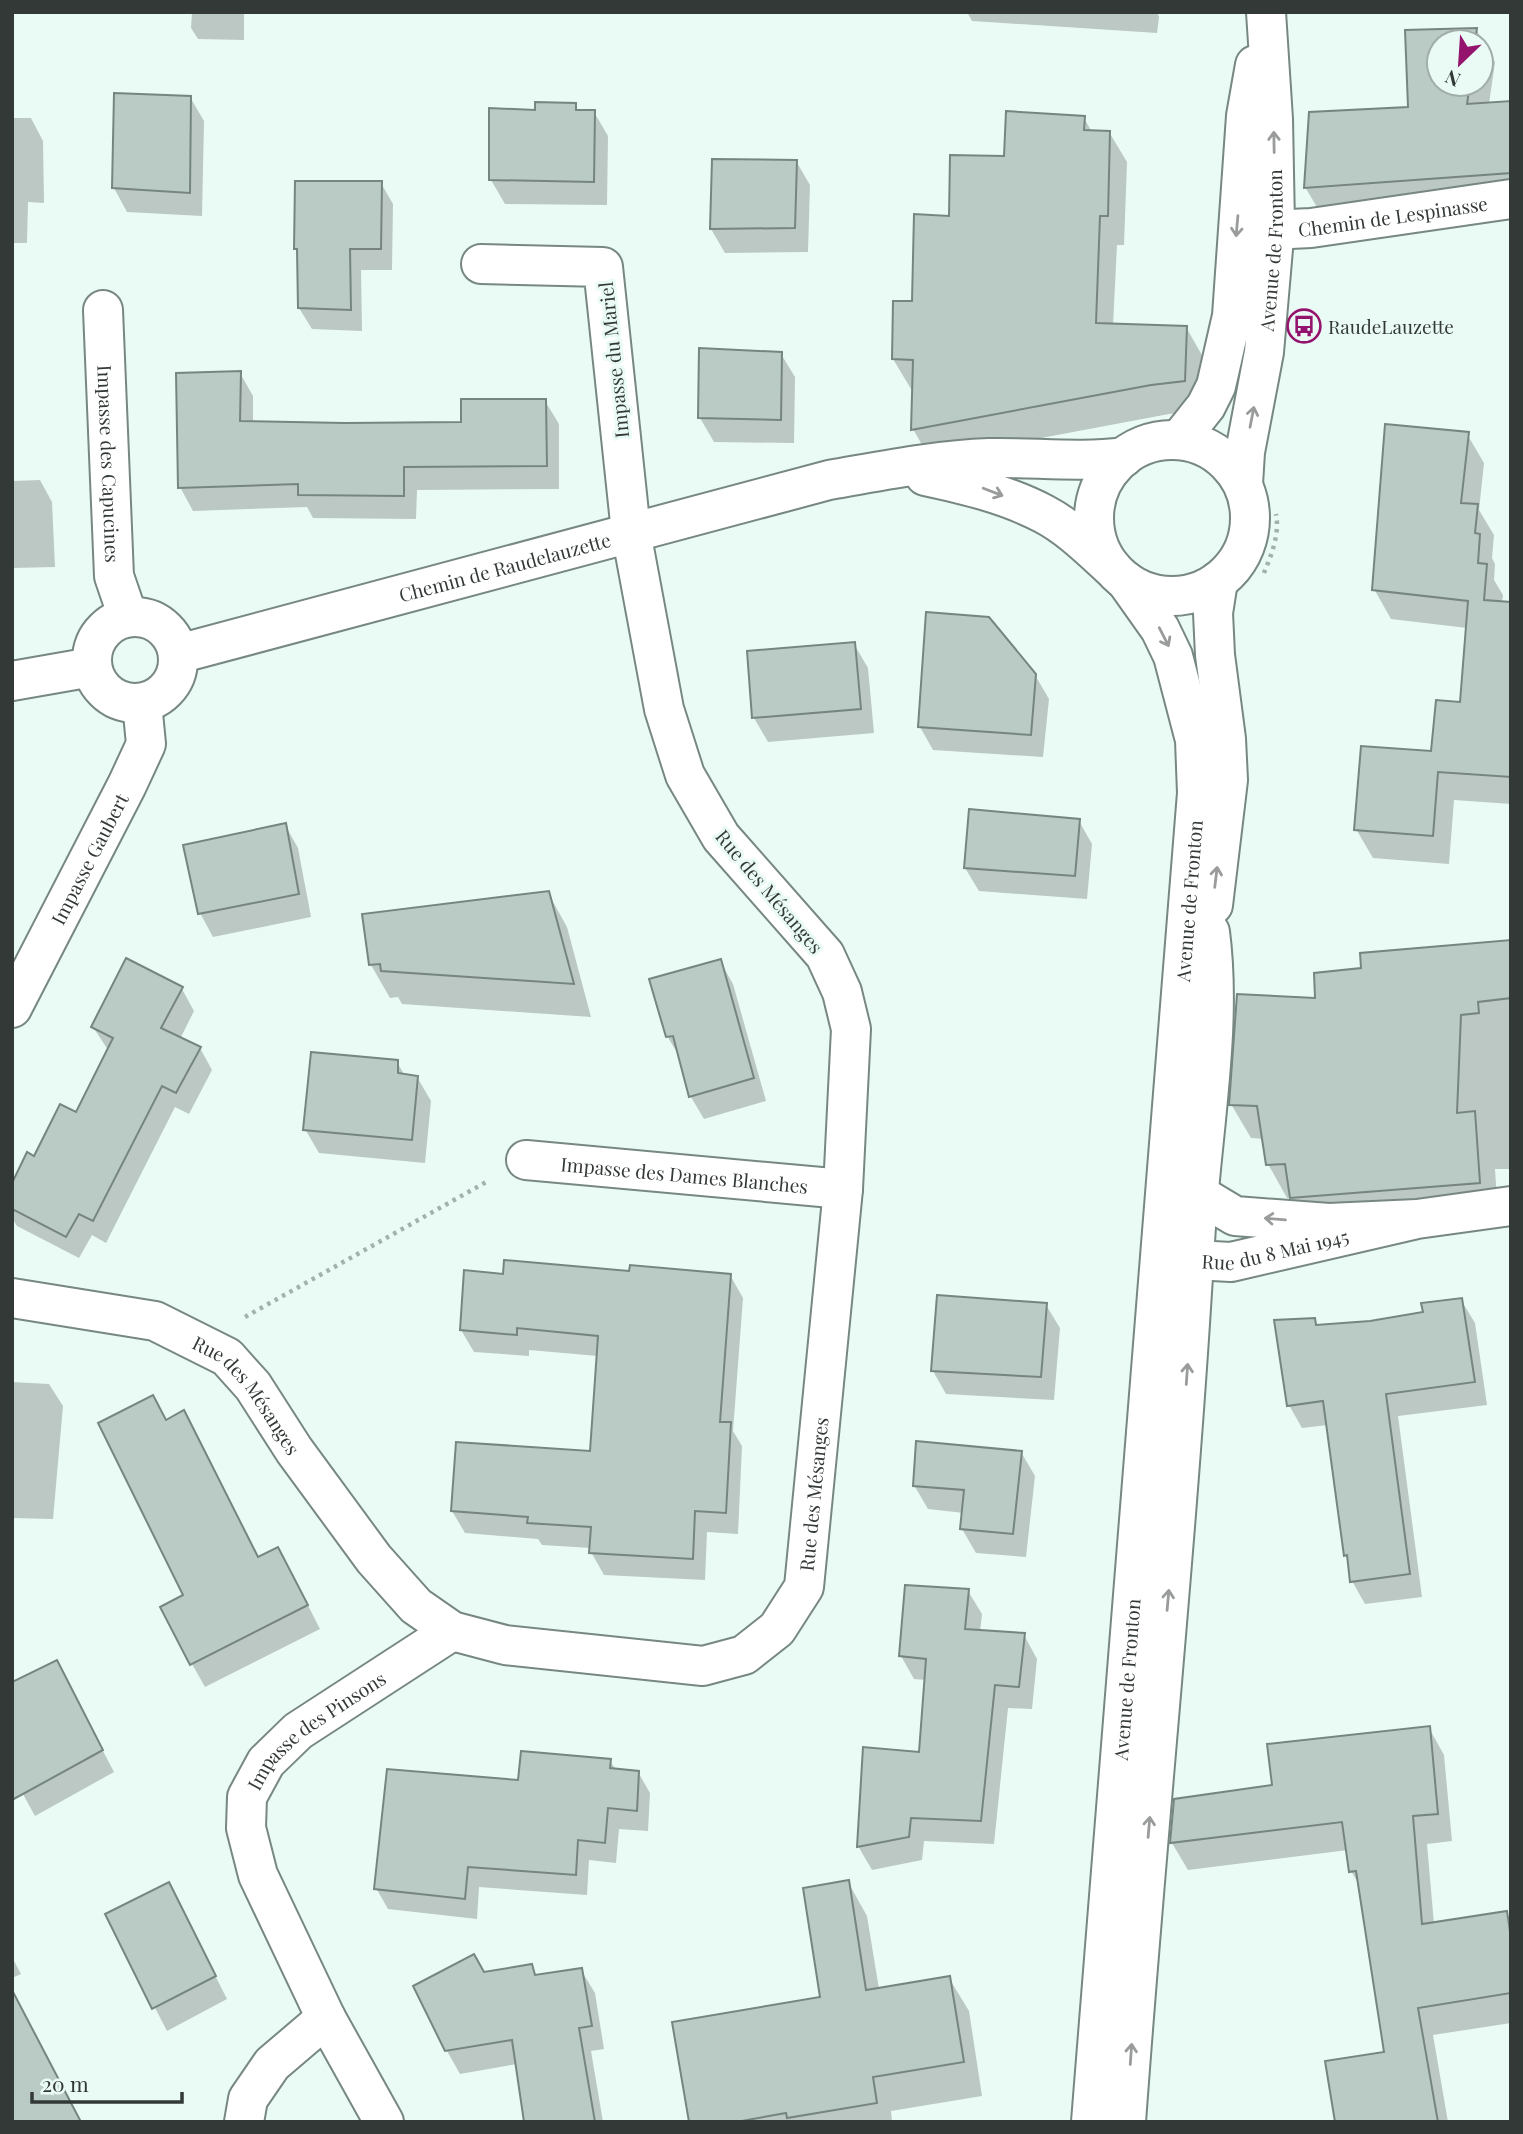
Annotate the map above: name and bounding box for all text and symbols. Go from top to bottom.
north arrow [1425,28,1495,98]
text: N [1440,65,1464,94]
one-way arrow [1267,131,1280,154]
street label: Avenue de Fronton [1253,168,1288,333]
street label: Chemin de Lespinasse [1297,190,1489,242]
one-way arrow [1230,214,1243,236]
street label: Impasse du Mariel [592,280,634,439]
bus stop icon: RaudeLauzette [1285,307,1323,345]
place label: RaudeLauzette [1328,313,1454,339]
street label: Impasse des Capucines [92,364,126,563]
one-way arrow [1246,406,1259,429]
one-way arrow [981,487,1003,500]
street label: Chemin de Raudelauzette [396,526,613,607]
one-way arrow [1157,626,1171,647]
street label: Impasse Gaubert [44,788,134,929]
street label: Avenue de Fronton [1169,818,1208,984]
street label: Rue des Mésanges [710,823,830,959]
one-way arrow [1210,867,1223,889]
street label: Impasse des Dames Blanches [559,1150,809,1199]
one-way arrow [1264,1212,1287,1225]
street label: Rue du 8 Mai 1945 [1201,1222,1351,1275]
street label: Rue des Mésanges [188,1329,307,1460]
one-way arrow [1181,1363,1194,1385]
street label: Rue des Mésanges [793,1416,834,1572]
one-way arrow [1162,1589,1175,1612]
street label: Avenue de Fronton [1107,1597,1146,1762]
street label: Impasse des Pinsons [240,1665,390,1794]
one-way arrow [1143,1816,1156,1839]
one-way arrow [1125,2043,1138,2065]
scale bar [32,2060,182,2104]
text: 20 m [42,2069,89,2097]

